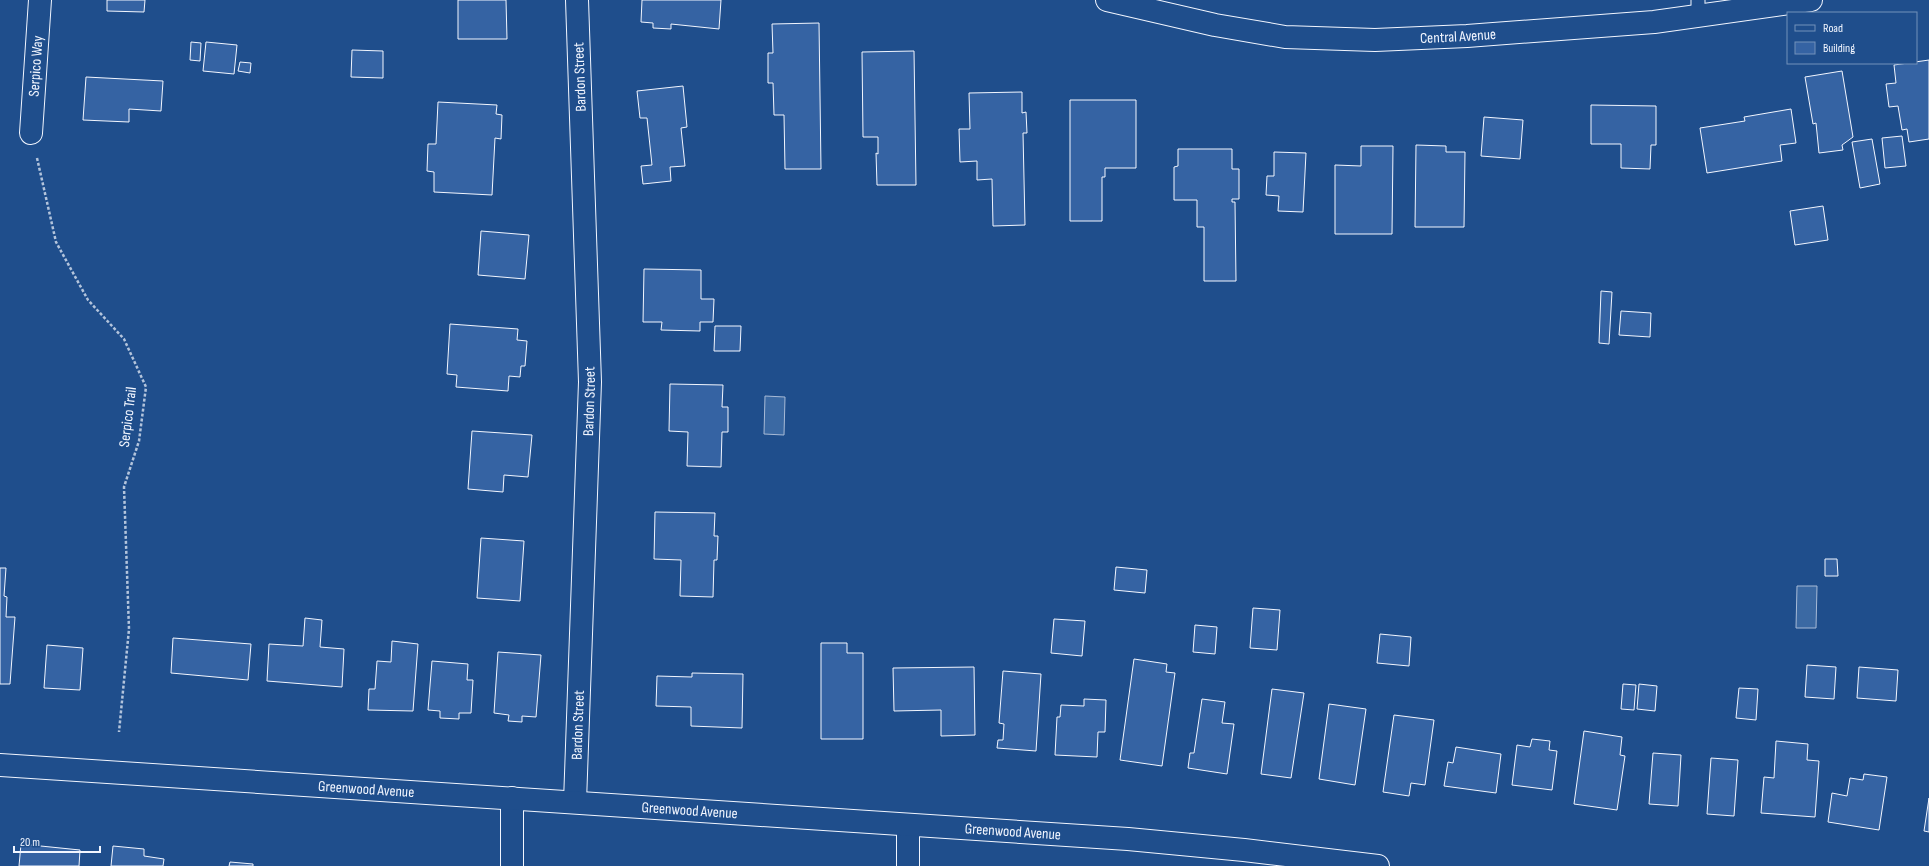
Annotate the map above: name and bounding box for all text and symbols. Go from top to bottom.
legend [1787,12,1917,64]
text: Road [1823,21,1843,36]
street label: Central Avenue [1420,24,1497,48]
street label: Serpico Way [24,35,47,97]
text: Building [1823,41,1855,56]
street label: Bardon Street [569,42,591,112]
street label: Bardon Street [579,366,600,436]
street label: Serpico Trail [115,386,141,448]
street label: Bardon Street [567,690,588,760]
street label: Greenwood Avenue [318,776,415,802]
street label: Greenwood Avenue [641,798,738,823]
street label: Greenwood Avenue [964,819,1061,844]
scale bar [14,828,100,854]
text: 20 m [20,835,40,850]

